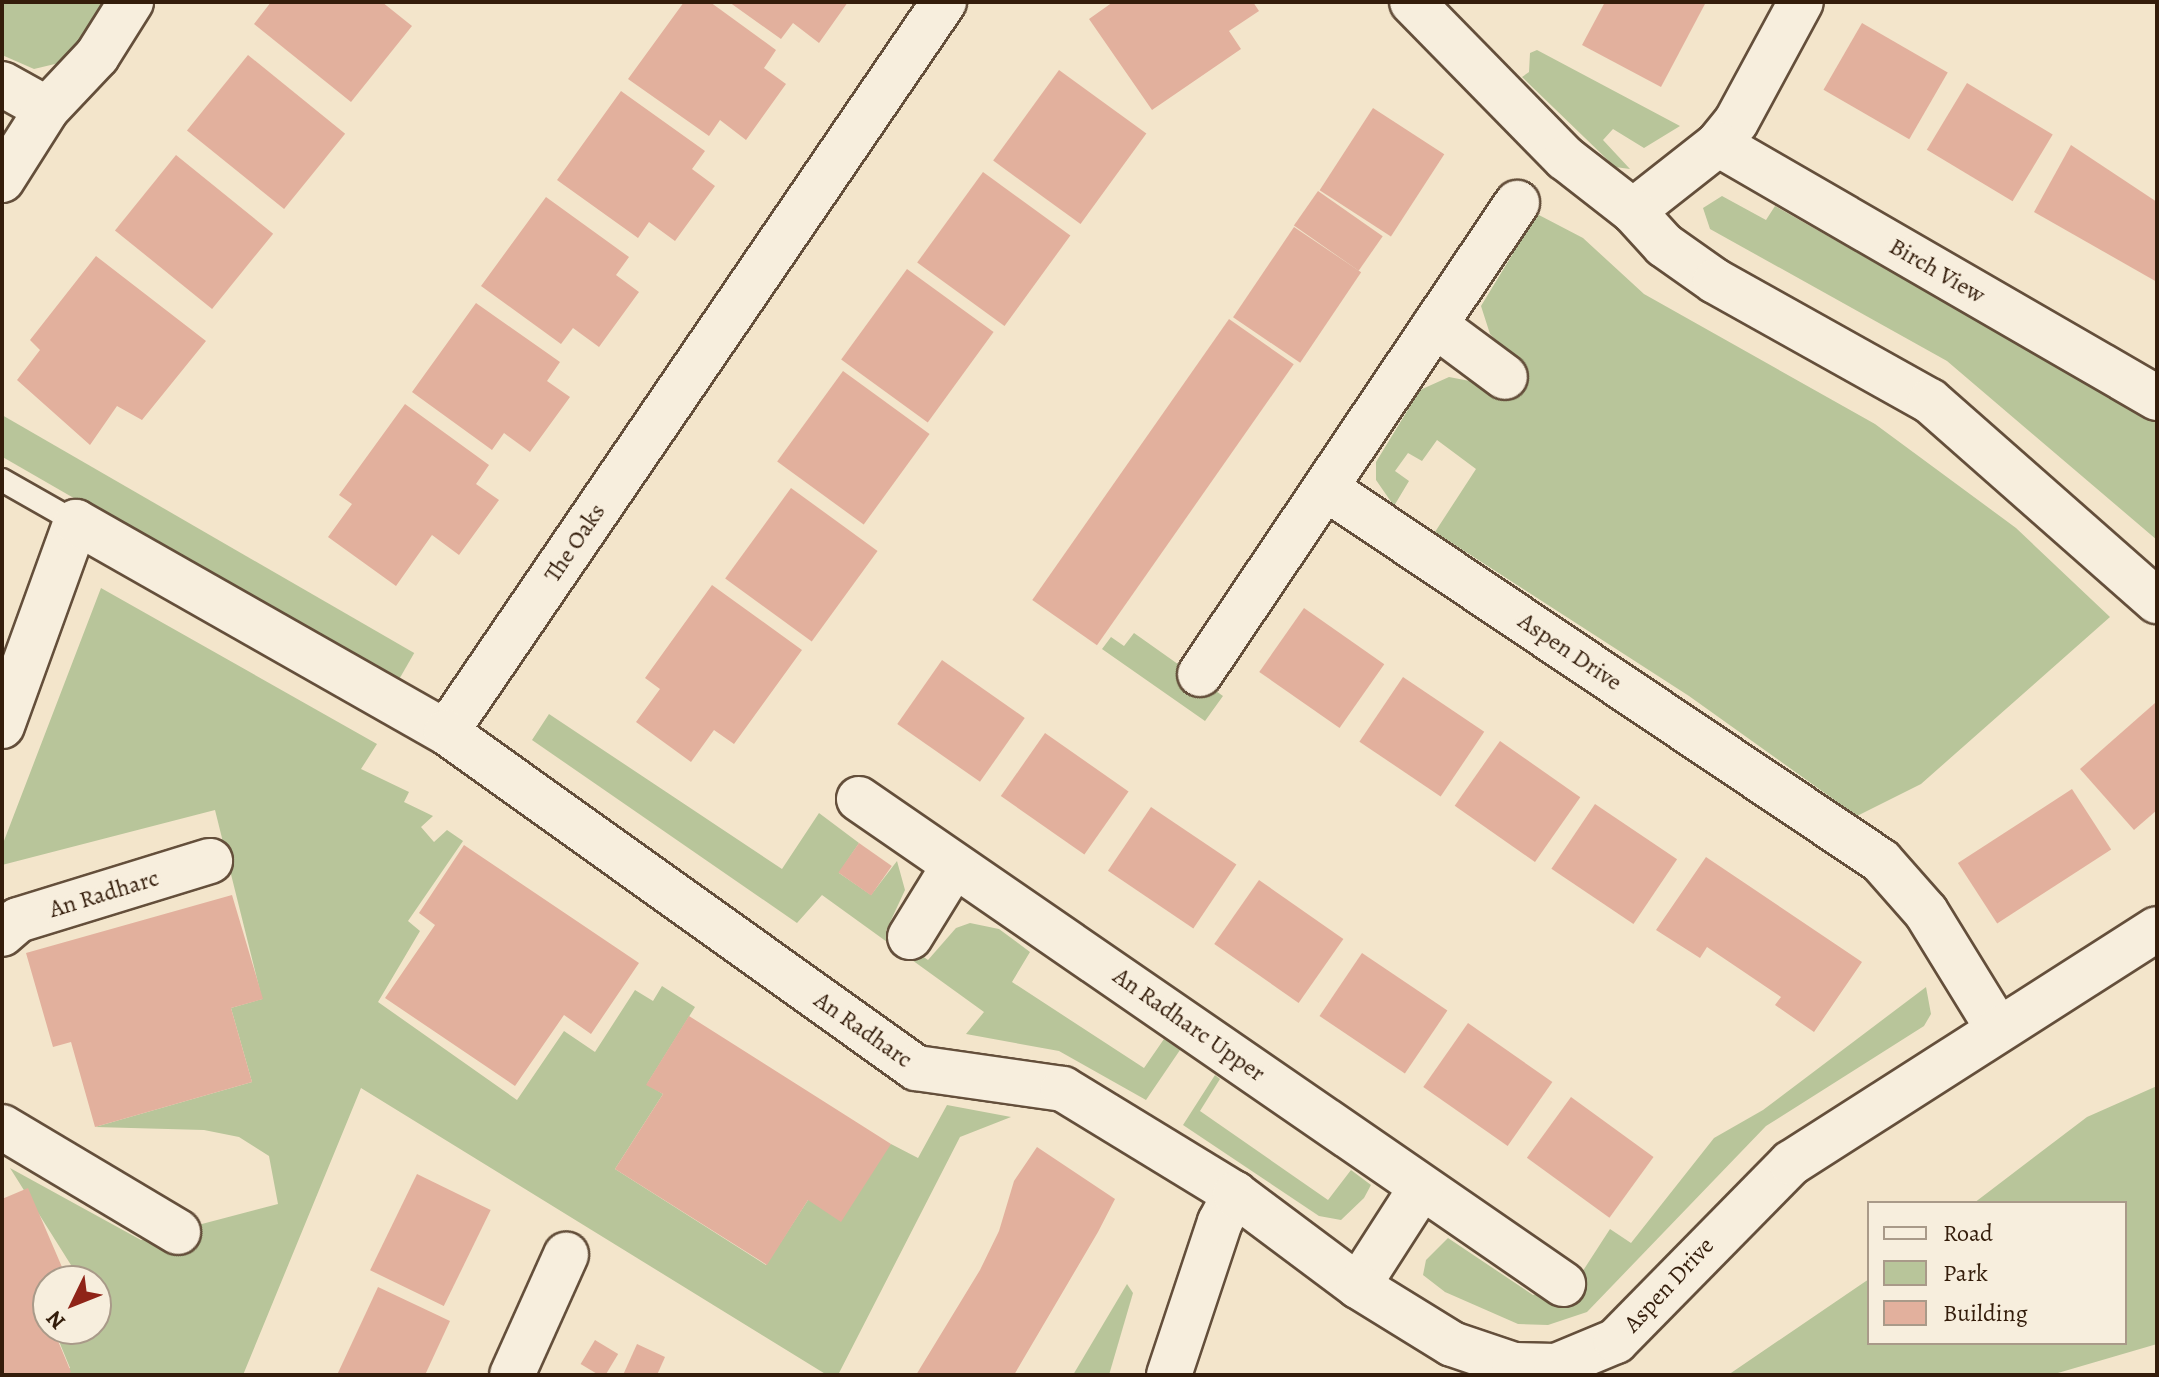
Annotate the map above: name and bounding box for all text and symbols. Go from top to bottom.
street label: Birch View [1884,232,1990,310]
street label: The Oaks [538,498,612,588]
street label: Aspen Drive [1513,607,1627,697]
street label: An Radharc [46,864,162,924]
street label: An Radharc Upper [1108,962,1270,1088]
street label: An Radharc [809,986,917,1074]
legend [1867,1201,2127,1345]
text: Road [1943,1217,1993,1249]
street label: Aspen Drive [1618,1232,1720,1338]
text: Park [1943,1257,1988,1289]
north arrow [32,1265,112,1345]
text: Building [1943,1297,2028,1329]
text: N [39,1304,72,1336]

